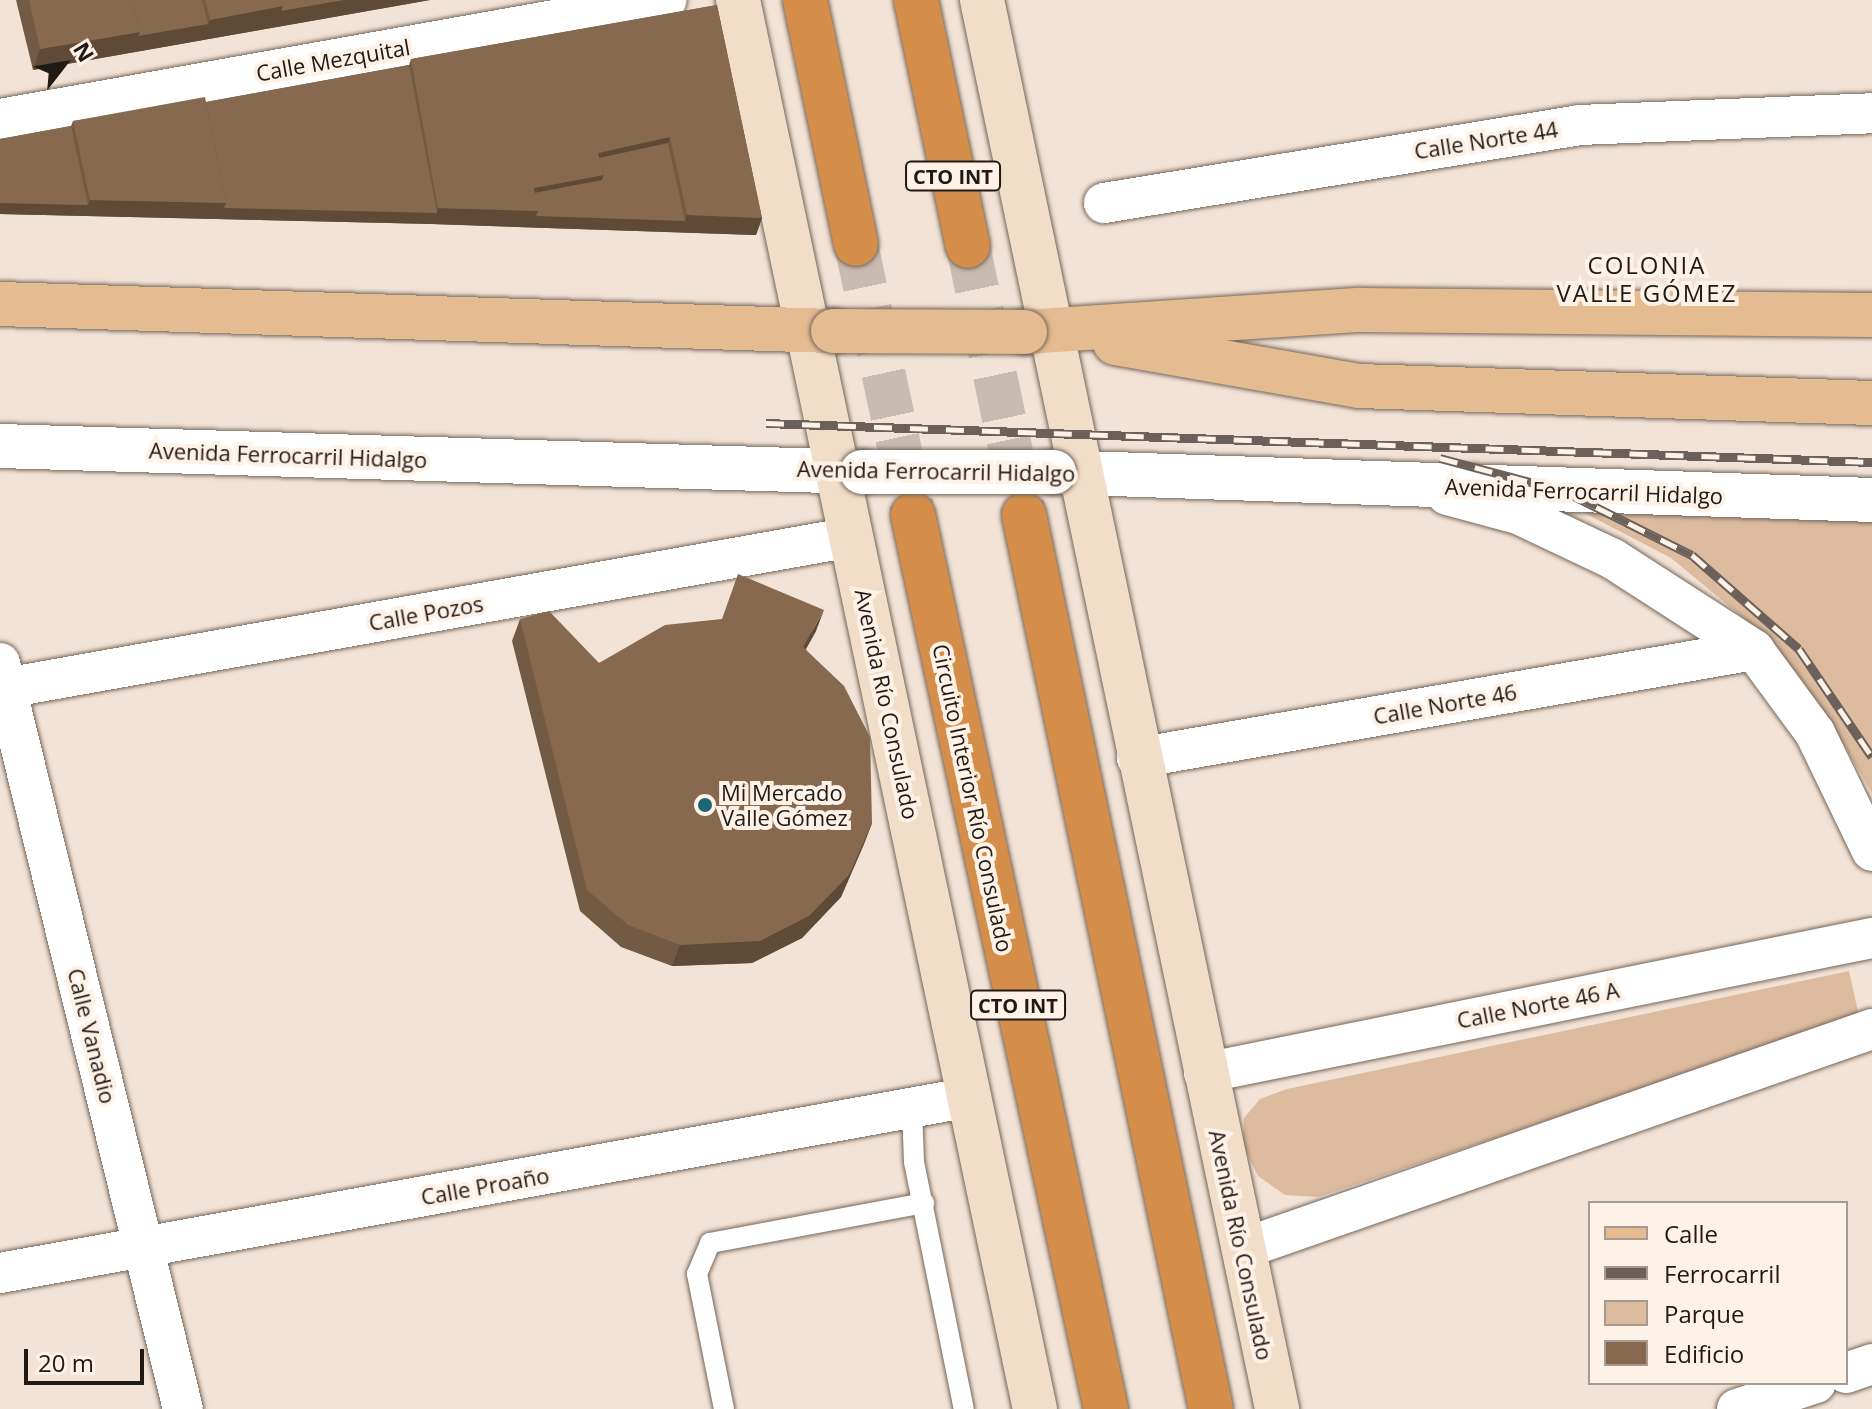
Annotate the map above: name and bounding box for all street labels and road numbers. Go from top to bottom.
street label: Calle Mezquital [254,33,412,87]
street label: Calle Norte 44 [1412,116,1560,164]
road number: CTO INT [905,160,1001,192]
street label: Avenida Ferrocarril Hidalgo [148,437,428,473]
street label: Avenida Ferrocarril Hidalgo [797,455,1075,487]
street label: Avenida Ferrocarril Hidalgo [1444,473,1724,509]
street label: Avenida Río Consulado [850,586,924,822]
street label: Calle Pozos [367,590,485,636]
street label: Circuito Interior Río Consulado [927,642,1019,954]
street label: Calle Norte 46 [1371,678,1519,730]
street label: Calle Vanadio [62,966,122,1106]
street label: Calle Norte 46 A [1455,976,1621,1034]
road number: CTO INT [970,989,1066,1021]
street label: Avenida Río Consulado [1204,1127,1278,1363]
street label: Calle Proaño [419,1162,551,1210]

